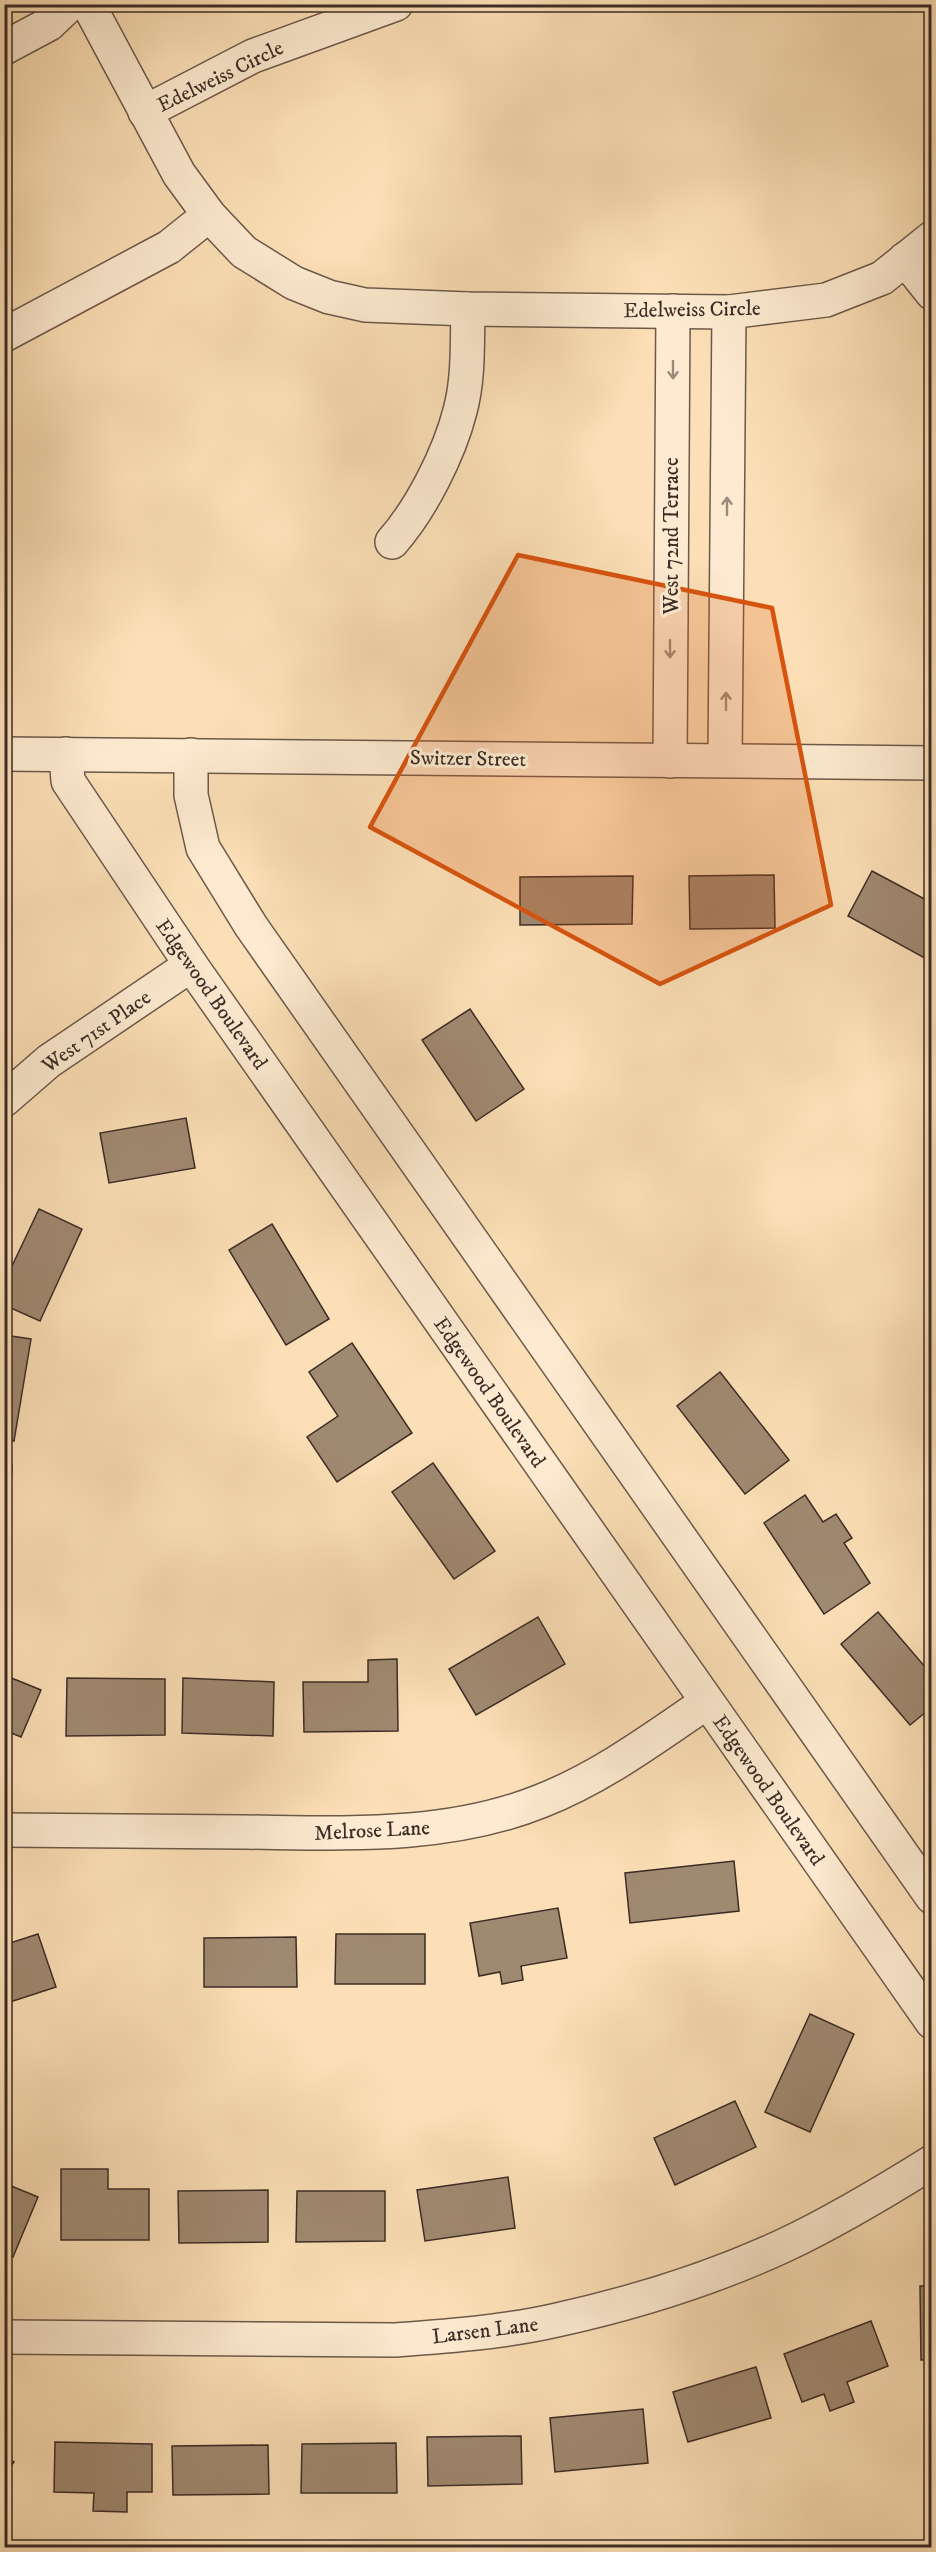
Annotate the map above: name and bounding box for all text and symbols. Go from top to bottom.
street label: Edelweiss Circle [153,35,288,119]
street label: Edelweiss Circle [623,296,761,324]
one-way arrow [667,359,679,379]
street label: West 72nd Terrace [659,457,685,616]
one-way arrow [721,496,733,516]
one-way arrow [664,638,676,658]
one-way arrow [720,691,732,711]
street label: Switzer Street [410,745,527,773]
street label: Edgewood Boulevard [149,914,273,1075]
street label: West 71st Place [36,985,156,1080]
street label: Edgewood Boulevard [427,1312,551,1473]
street label: Edgewood Boulevard [706,1710,830,1871]
street label: Melrose Lane [314,1815,431,1847]
street label: Larsen Lane [431,2312,540,2350]

